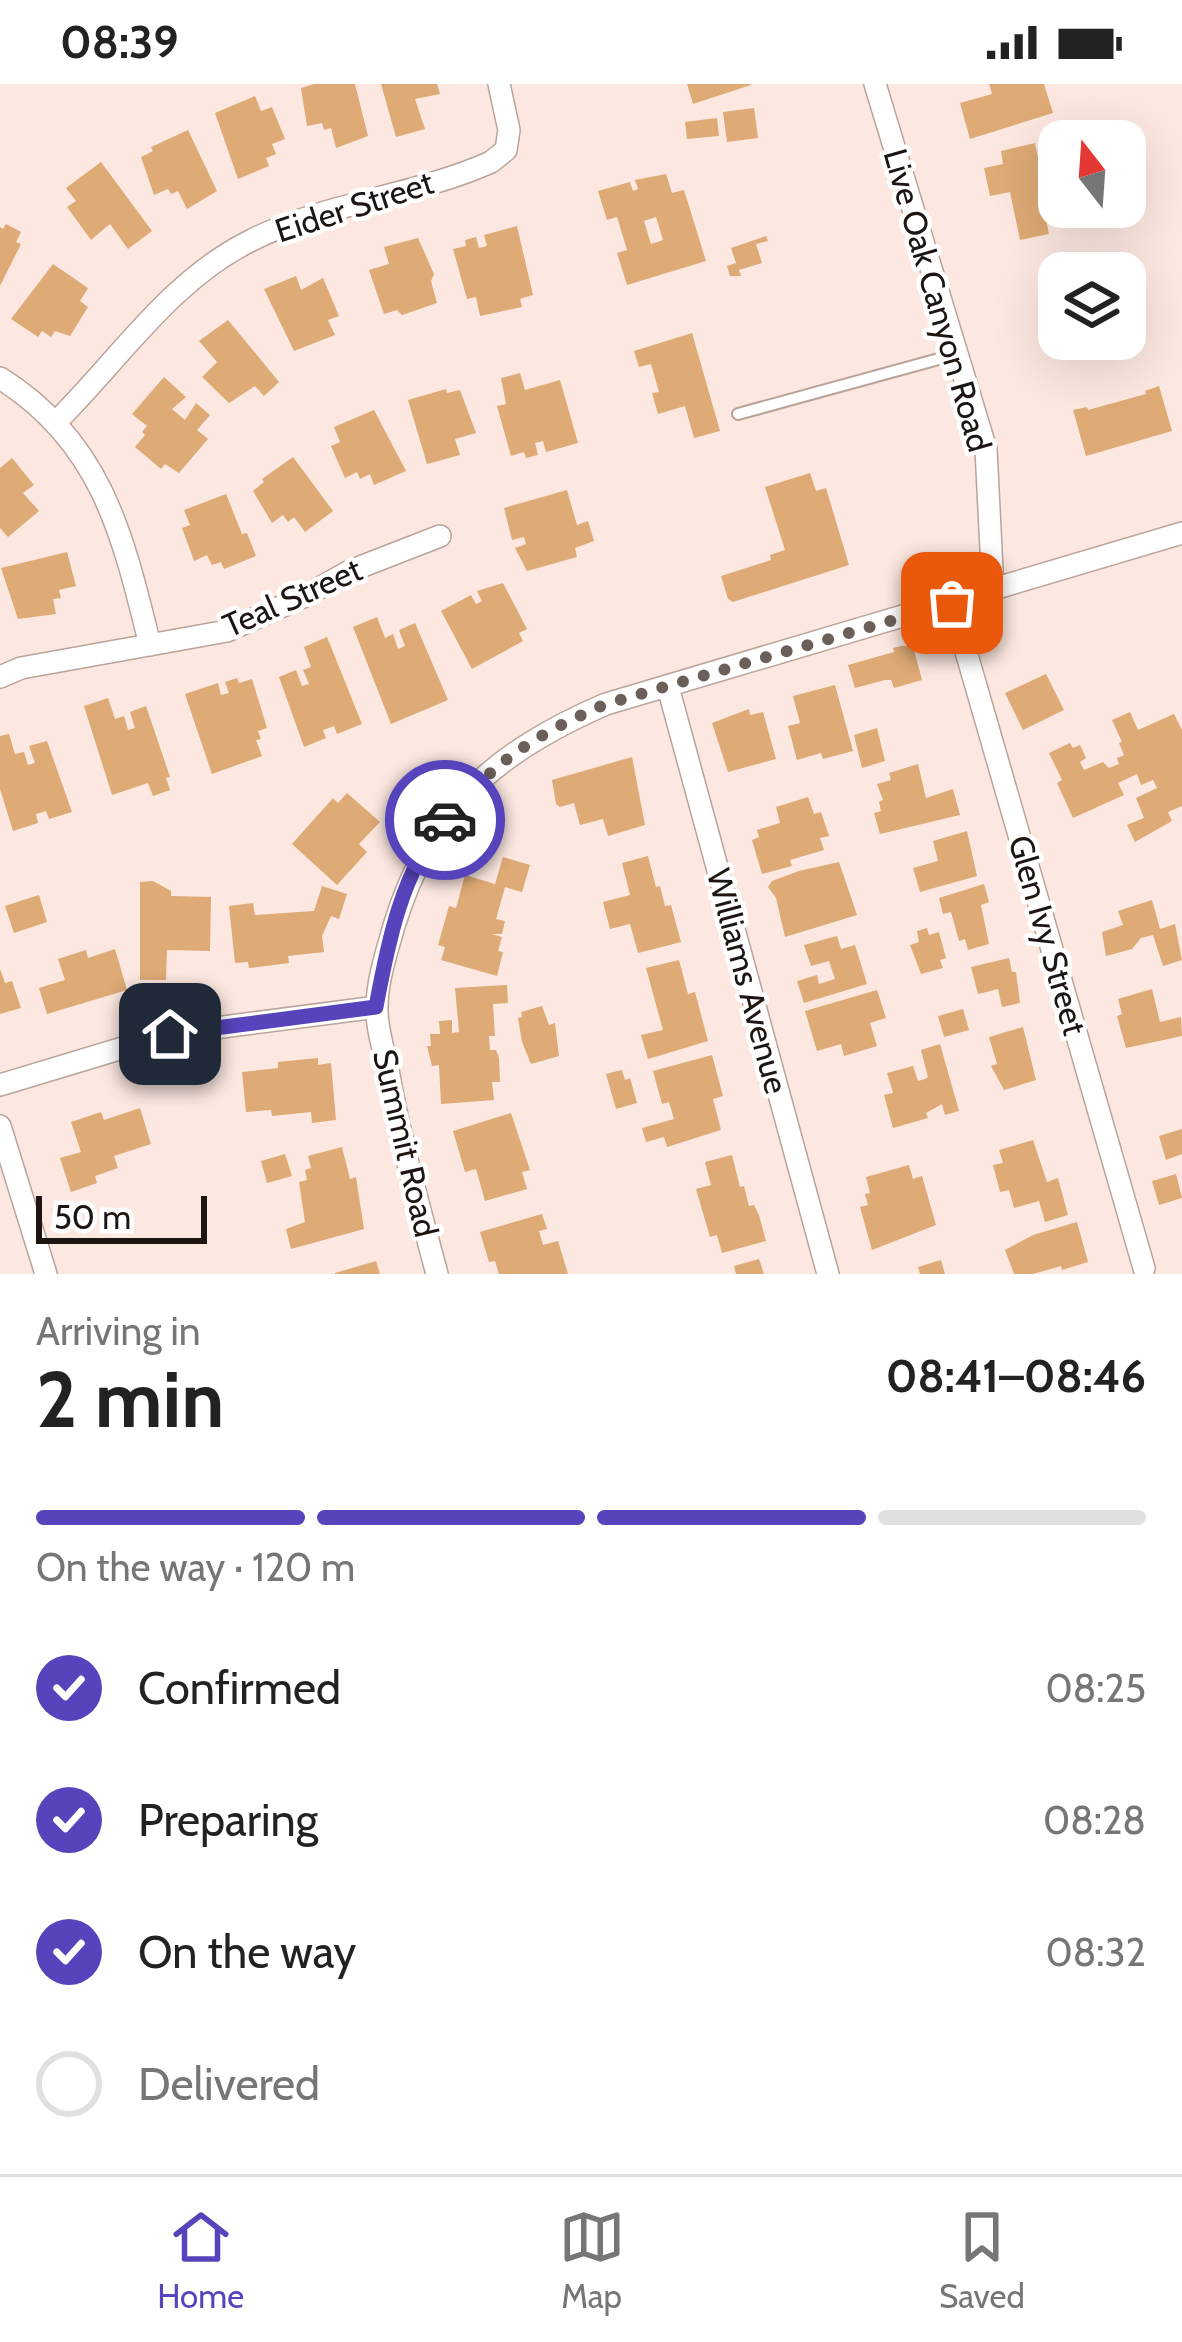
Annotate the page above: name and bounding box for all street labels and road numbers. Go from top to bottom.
street label: Live Oak Canyon Road [876,144,1000,456]
street label: Eider Street [270,162,438,250]
street label: Teal Street [216,549,368,645]
street label: Glen Ivy Street [1000,831,1096,1039]
street label: Williams Avenue [699,864,797,1098]
street label: Summit Road [365,1045,447,1241]

